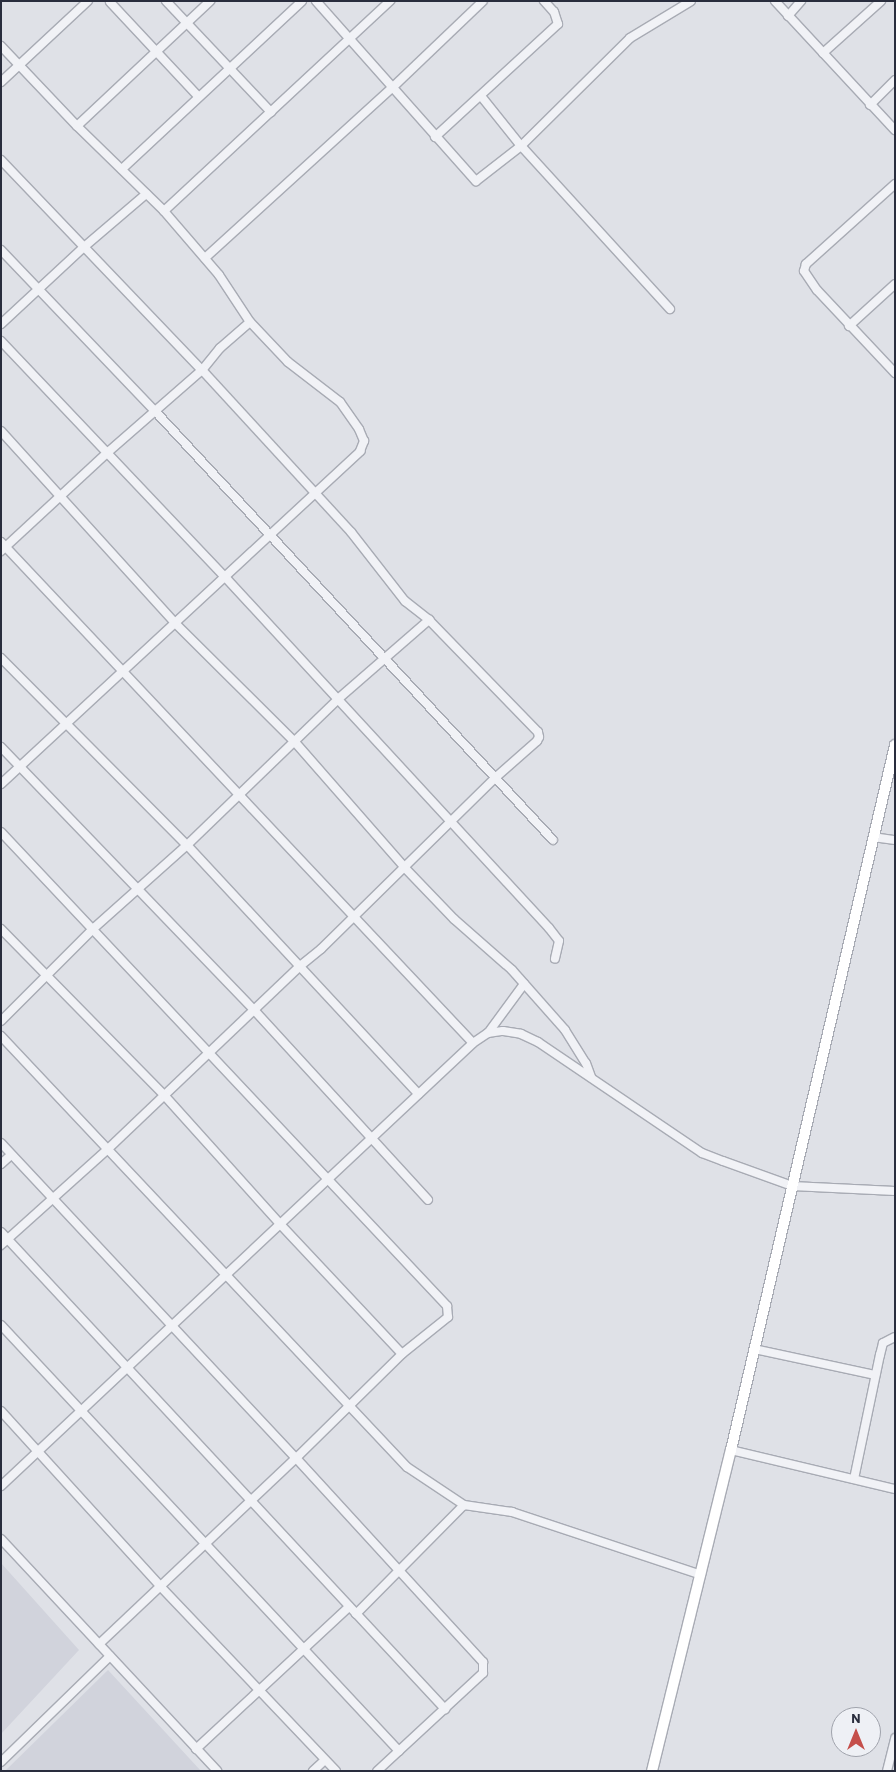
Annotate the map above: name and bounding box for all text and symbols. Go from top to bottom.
north arrow [831,1707,881,1757]
text: N [851,1709,861,1726]

